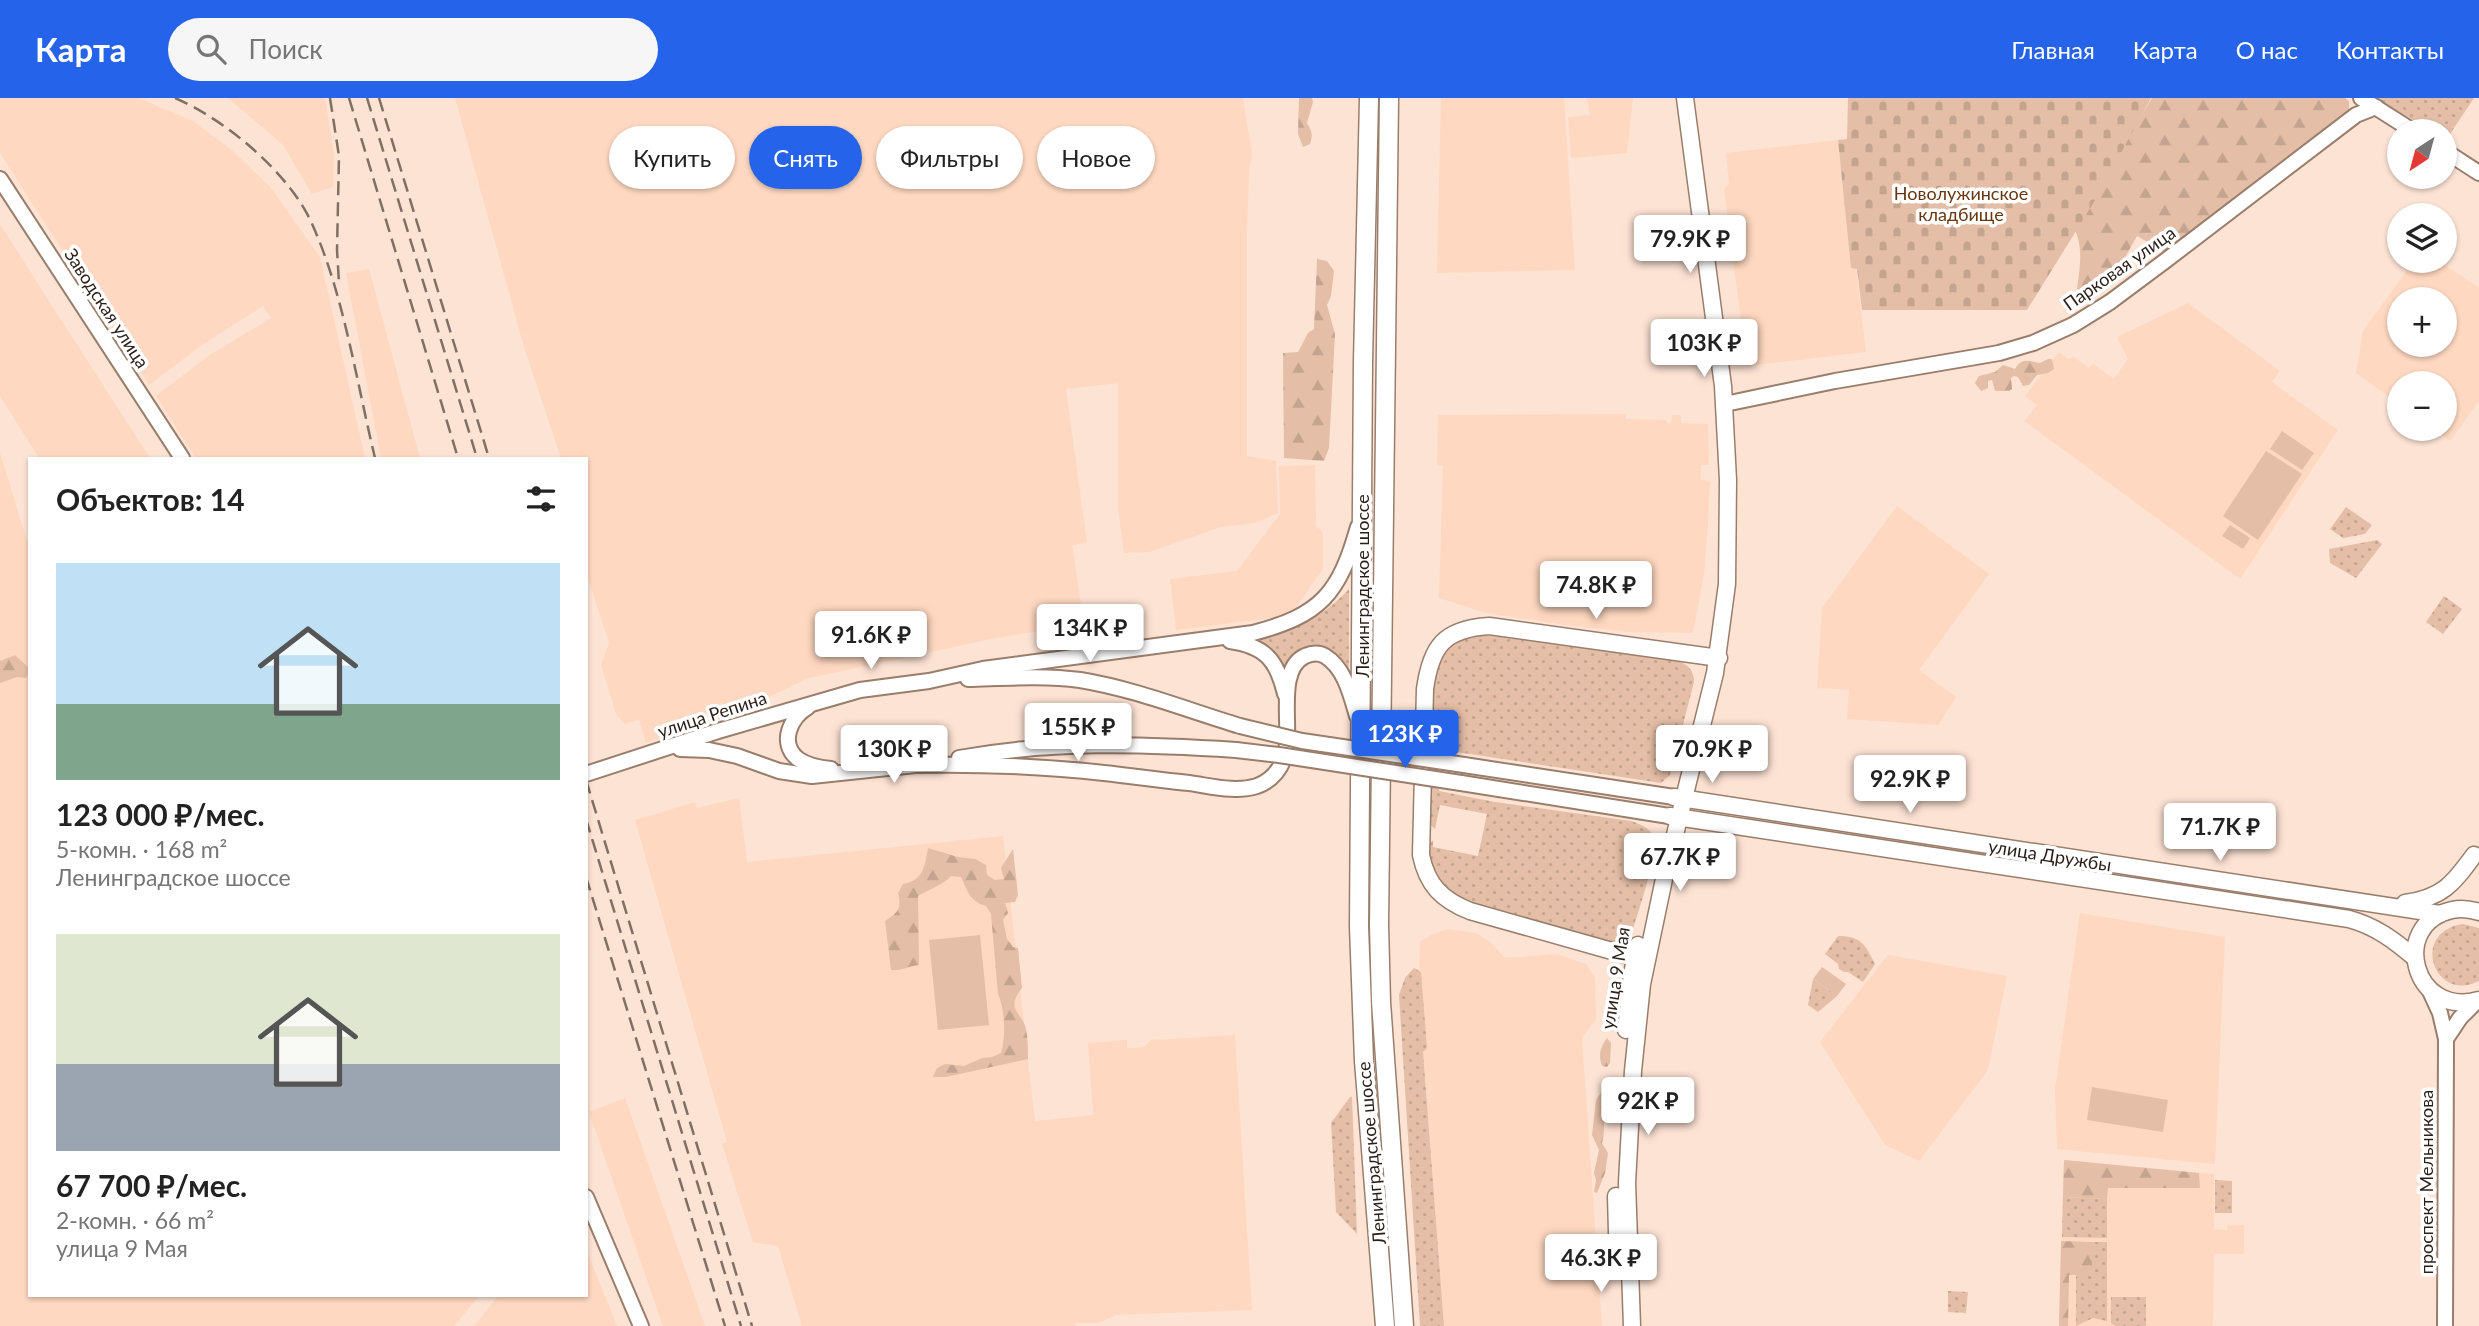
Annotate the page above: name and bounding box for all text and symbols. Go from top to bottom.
search box [168,18,658,81]
text: Карта [35,29,126,69]
icon: search [192,30,230,68]
text: Поиск [248,33,323,65]
text: Главная [2011,35,2095,64]
text: Карта [2133,35,2198,64]
text: О нас [2236,35,2298,64]
text: Контакты [2336,35,2444,64]
north arrow [2387,119,2457,189]
map controls [2387,119,2457,441]
chip: Купить [609,126,735,189]
chip: Снять [749,126,862,189]
chip: Фильтры [876,126,1023,189]
chip: Новое [1037,126,1155,189]
park label: Новолужинское кладбище [1894,182,2028,225]
button: layers [2387,203,2457,273]
pin: 79.9K ₽ [1625,216,1755,275]
street label: Парковая улица [2059,221,2179,315]
text: 79.9K ₽ [1650,224,1730,252]
street label: Заводская улица [60,244,154,372]
button: + [2387,287,2457,357]
pin: 103K ₽ [1647,320,1761,379]
text: 103K ₽ [1667,328,1741,356]
button: − [2387,371,2457,441]
icon: filters [522,480,560,518]
text: Объектов: 14 [56,481,245,517]
street label: Ленинградское шоссе [1351,494,1373,679]
pin: 74.8K ₽ [1531,561,1661,621]
text: 74.8K ₽ [1556,570,1636,598]
pin: 134K ₽ [1033,604,1147,664]
icon: home [245,608,371,734]
pin: 91.6K ₽ [806,612,936,671]
text: 134K ₽ [1053,613,1127,641]
text: 91.6K ₽ [831,620,911,648]
street label: улица Репина [655,686,769,742]
pin: 155K ₽ [1021,704,1135,763]
pin: 123K ₽ [1348,710,1462,770]
text: 155K ₽ [1041,712,1115,740]
text: 123K ₽ [1368,719,1442,747]
pin: 130K ₽ [837,726,951,785]
pin: 70.9K ₽ [1647,726,1777,785]
text: 130K ₽ [857,734,931,762]
text: 70.9K ₽ [1672,734,1752,762]
pin: 92.9K ₽ [1845,756,1975,815]
text: 92.9K ₽ [1870,764,1950,792]
text: 123 000 ₽/мес. [56,796,265,832]
pin: 71.7K ₽ [2155,804,2285,863]
text: 71.7K ₽ [2180,812,2260,840]
pin: 67.7K ₽ [1615,834,1745,893]
street label: улица Дружбы [1987,834,2113,876]
text: 5-комн. · 168 m² [56,835,227,863]
text: 67.7K ₽ [1640,842,1720,870]
text: Ленинградское шоссе [56,863,291,891]
street label: улица 9 Мая [1596,925,1634,1031]
icon: home [245,979,371,1105]
street label: Ленинградское шоссе [1352,1061,1390,1246]
pin: 92K ₽ [1599,1077,1697,1137]
text: 92K ₽ [1617,1086,1679,1114]
street label: проспект Мельникова [2415,1090,2437,1274]
text: 67 700 ₽/мес. [56,1167,247,1203]
text: 2-комн. · 66 m² [56,1206,214,1234]
text: улица 9 Мая [56,1234,188,1262]
pin: 46.3K ₽ [1536,1234,1666,1294]
text: 46.3K ₽ [1561,1243,1641,1271]

